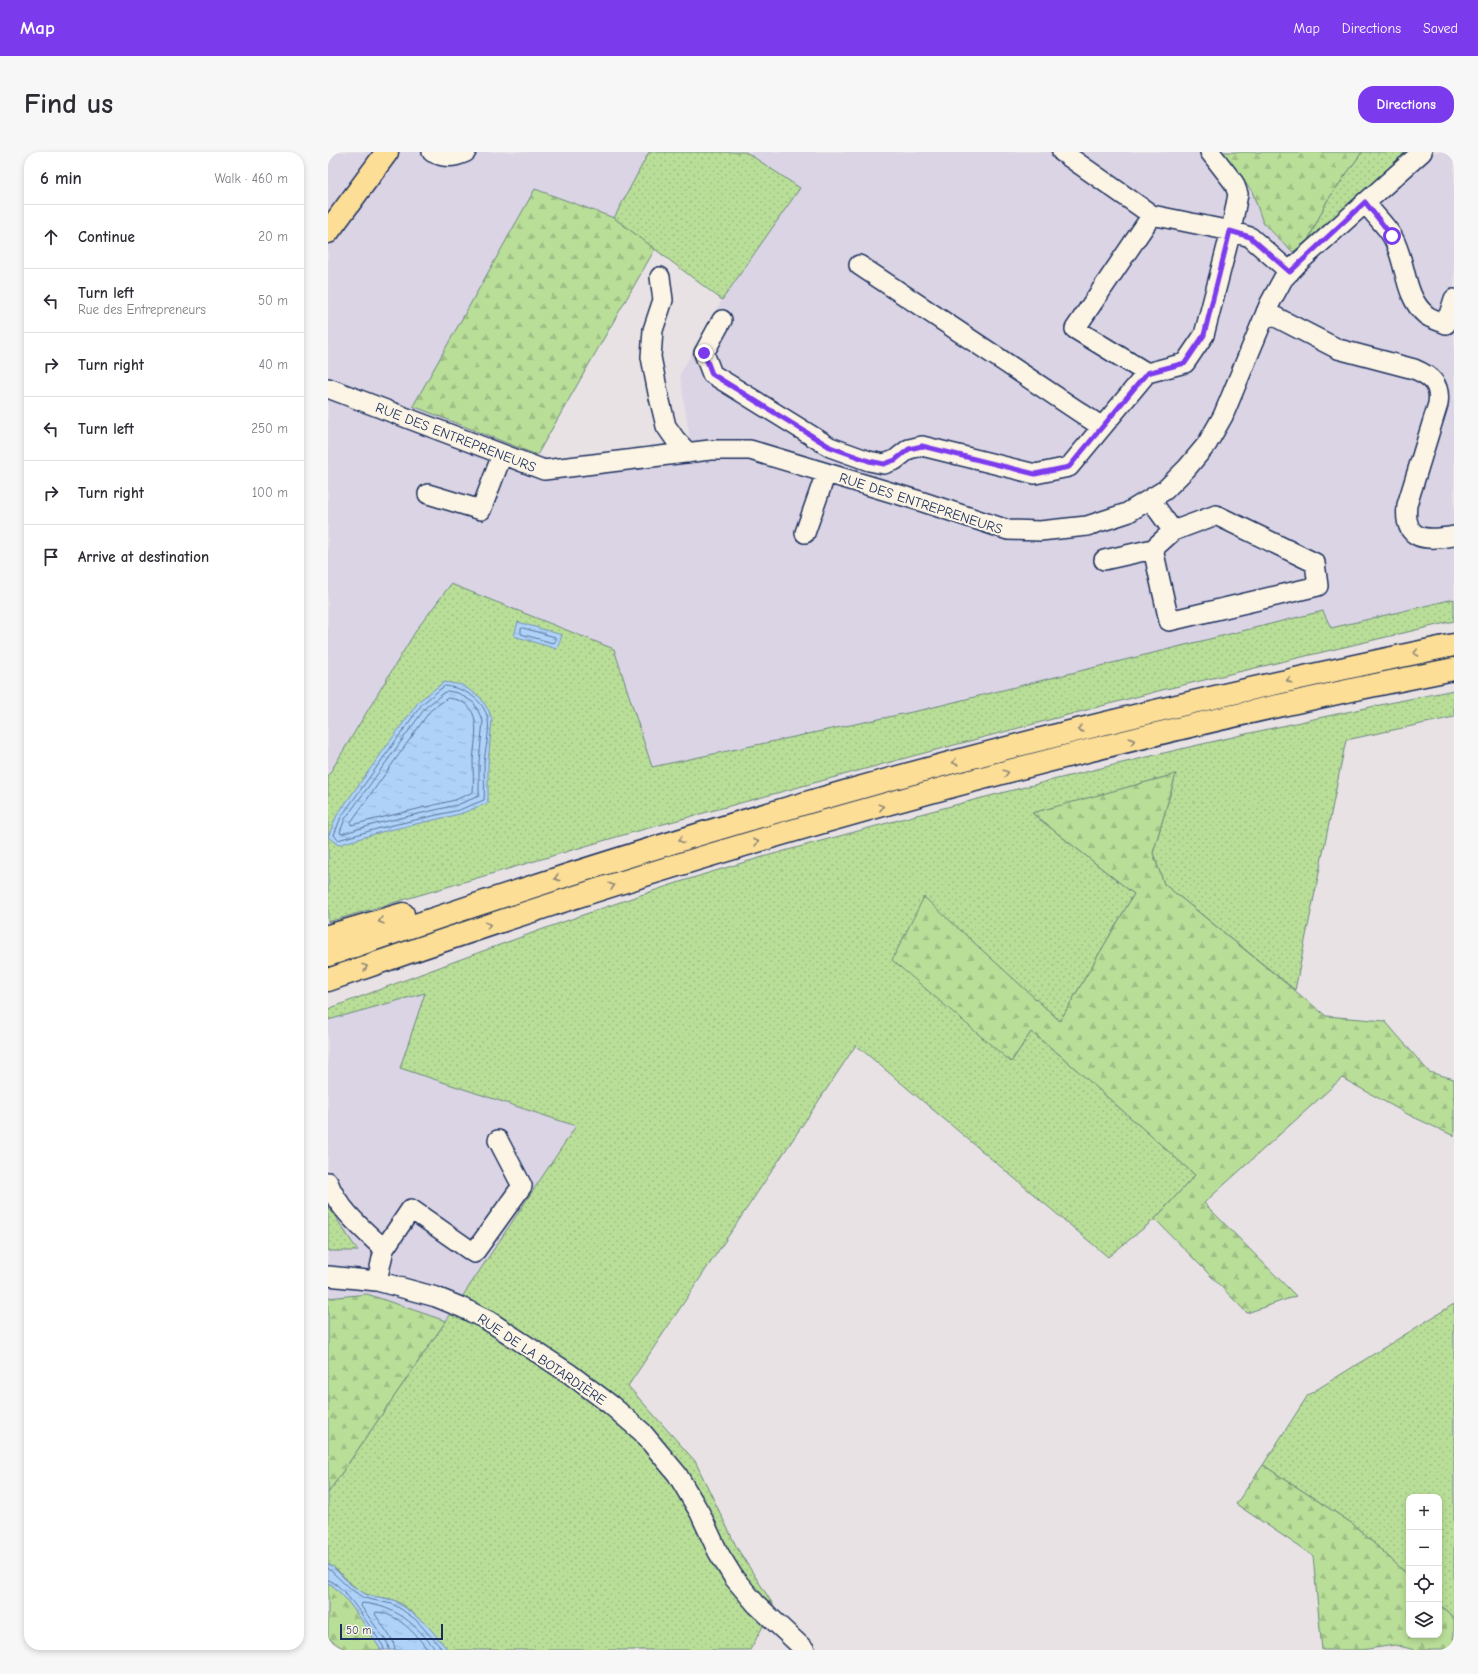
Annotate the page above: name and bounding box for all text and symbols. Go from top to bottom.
text: Map [20,17,55,39]
text: Map [1293,20,1320,37]
text: Directions [1342,20,1401,37]
text: Saved [1423,20,1458,37]
button: Directions [1358,86,1454,123]
text: Find us [24,88,113,120]
text: 6 min [40,169,82,188]
text: Walk · 460 m [214,171,288,186]
icon: ahead [40,226,62,248]
route start [1383,227,1401,245]
text: Continue [78,228,135,246]
text: 20 m [258,229,288,244]
text: Turn left [78,284,134,302]
icon: left [40,290,62,312]
text: 50 m [258,293,288,308]
text: Rue des Entrepreneurs [78,302,206,317]
route end [695,344,713,362]
icon: right [40,354,62,376]
text: Turn right [78,356,144,374]
text: 40 m [259,357,288,372]
street label: RUE DES ENTREPRENEURS [373,399,539,476]
icon: left [40,418,62,440]
text: Turn left [78,420,134,438]
text: 250 m [251,421,288,436]
street label: RUE DES ENTREPRENEURS [837,469,1005,538]
icon: right [40,482,62,504]
text: Turn right [78,484,144,502]
text: 100 m [252,485,288,500]
icon: arrive [40,546,62,568]
text: Arrive at destination [78,548,209,566]
one-way arrow [1413,648,1419,656]
one-way arrow [1285,675,1292,683]
one-way arrow [1077,725,1084,733]
one-way arrow [1128,737,1135,746]
one-way arrow [951,757,958,766]
one-way arrow [1002,769,1009,778]
one-way arrow [877,803,884,812]
one-way arrow [678,835,685,844]
one-way arrow [752,838,759,847]
one-way arrow [553,874,560,882]
one-way arrow [608,882,615,891]
one-way arrow [377,916,384,925]
one-way arrow [484,922,491,930]
one-way arrow [361,963,368,972]
street label: RUE DE LA BOTARDIÈRE [474,1310,609,1409]
map controls [1406,1494,1442,1638]
button: + [1406,1494,1442,1530]
button: − [1406,1530,1442,1566]
button: locate [1406,1566,1442,1602]
button: layers [1406,1602,1442,1638]
scale bar [340,1622,443,1641]
text: 50 m [346,1624,371,1637]

